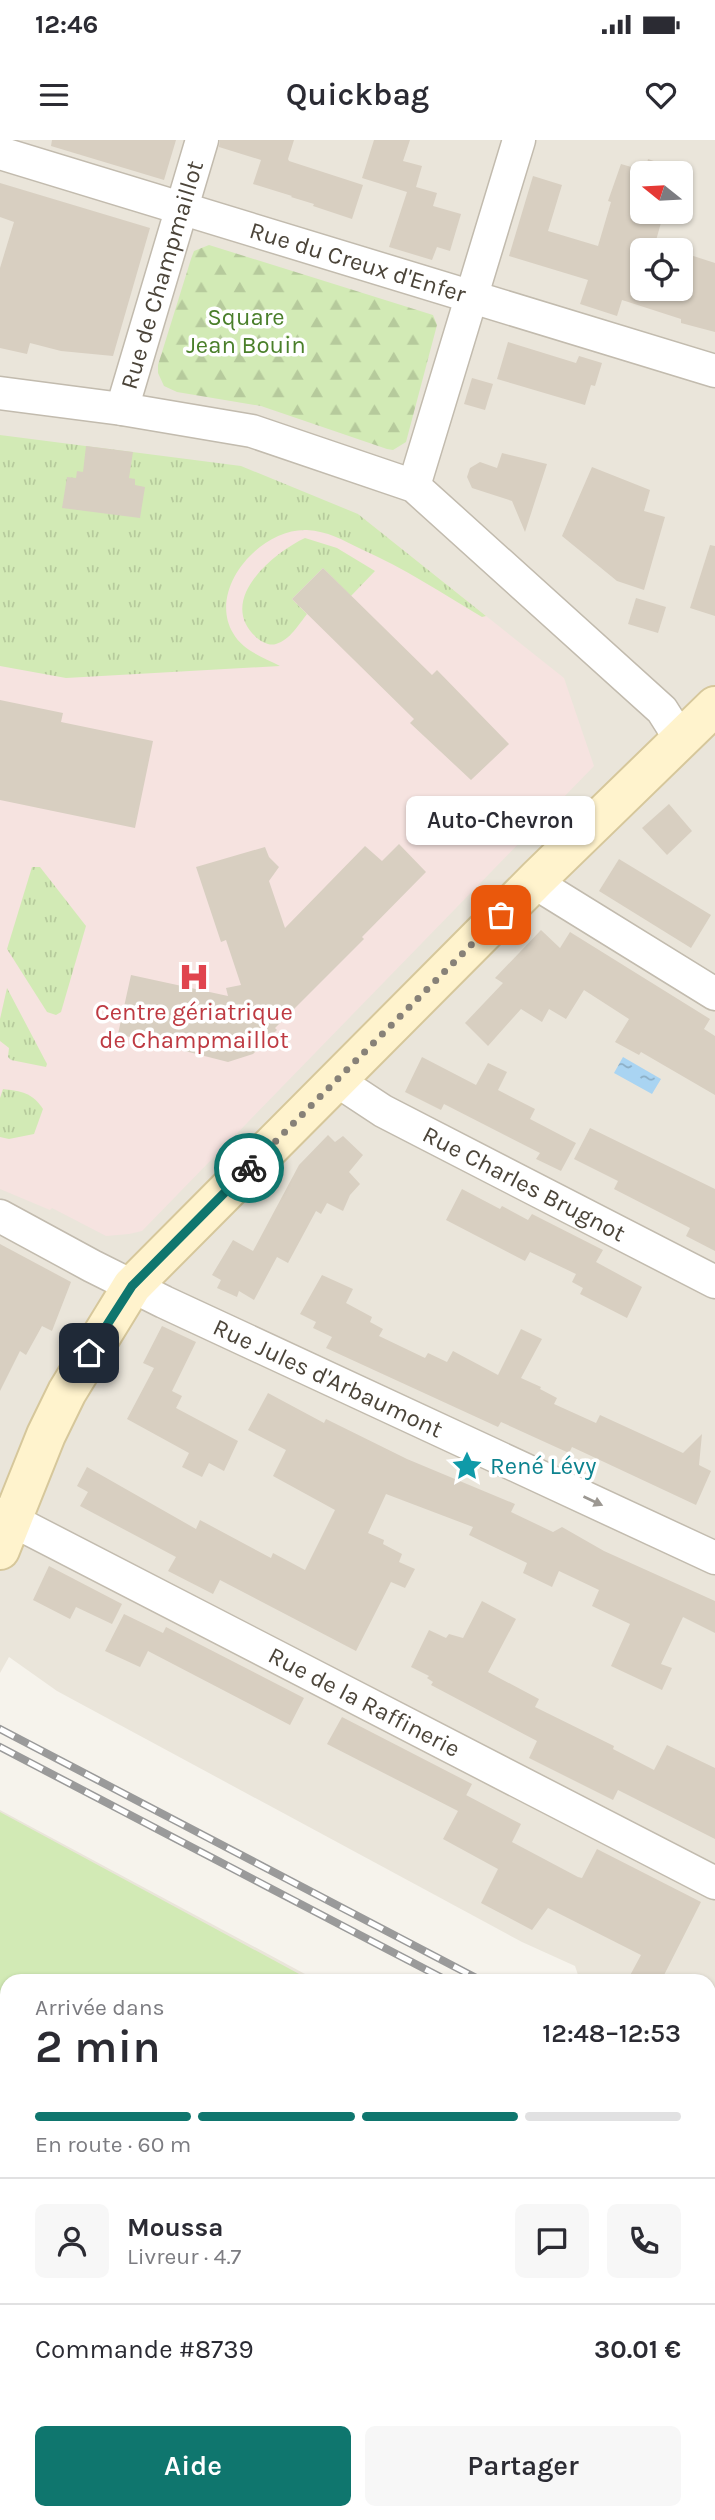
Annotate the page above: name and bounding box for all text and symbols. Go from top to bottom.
text: 12:46 [35,9,98,40]
icon: menu [35,76,73,114]
text: Quickbag [286,76,429,113]
icon: heart [642,76,680,114]
street label: Rue de Champmaillot [115,157,209,392]
north arrow [630,161,693,224]
map controls [630,161,693,301]
street label: Rue du Creux d'Enfer [246,216,470,308]
button: locate [630,238,693,301]
park label: Square Jean Bouin [186,303,306,359]
callout: Auto-Chevron [406,796,596,845]
text: Auto-Chevron [427,807,574,834]
pin [471,885,531,945]
icon: bag [482,896,520,934]
hospital icon: Centre gériatrique de Champmaillot [177,960,211,994]
place label: Centre gériatrique de Champmaillot [95,998,293,1054]
street label: Rue Charles Brugnot [418,1120,630,1247]
courier [214,1133,284,1203]
icon: bike [230,1149,268,1187]
street label: Rue Jules d'Arbaumont [209,1313,447,1444]
pin [59,1323,119,1383]
icon: home [70,1334,108,1372]
place icon: René Lévy [450,1449,484,1483]
place label: René Lévy [490,1452,596,1480]
one-way arrow [583,1495,603,1507]
street label: Rue de la Raffinerie [264,1641,465,1763]
text: Arrivée dans [35,1994,165,2021]
text: 12:48–12:53 [542,2018,681,2049]
text: 2 min [35,2020,161,2074]
text: En route · 60 m [35,2131,191,2158]
button: person [35,2204,109,2278]
button: chat [515,2204,589,2278]
button: phone [607,2204,681,2278]
text: Moussa [127,2212,223,2243]
text: Livreur · 4.7 [127,2243,241,2270]
text: Commande #8739 [35,2334,254,2365]
text: 30.01 € [594,2334,681,2365]
button: Aide [35,2426,351,2506]
button: Partager [365,2426,681,2506]

